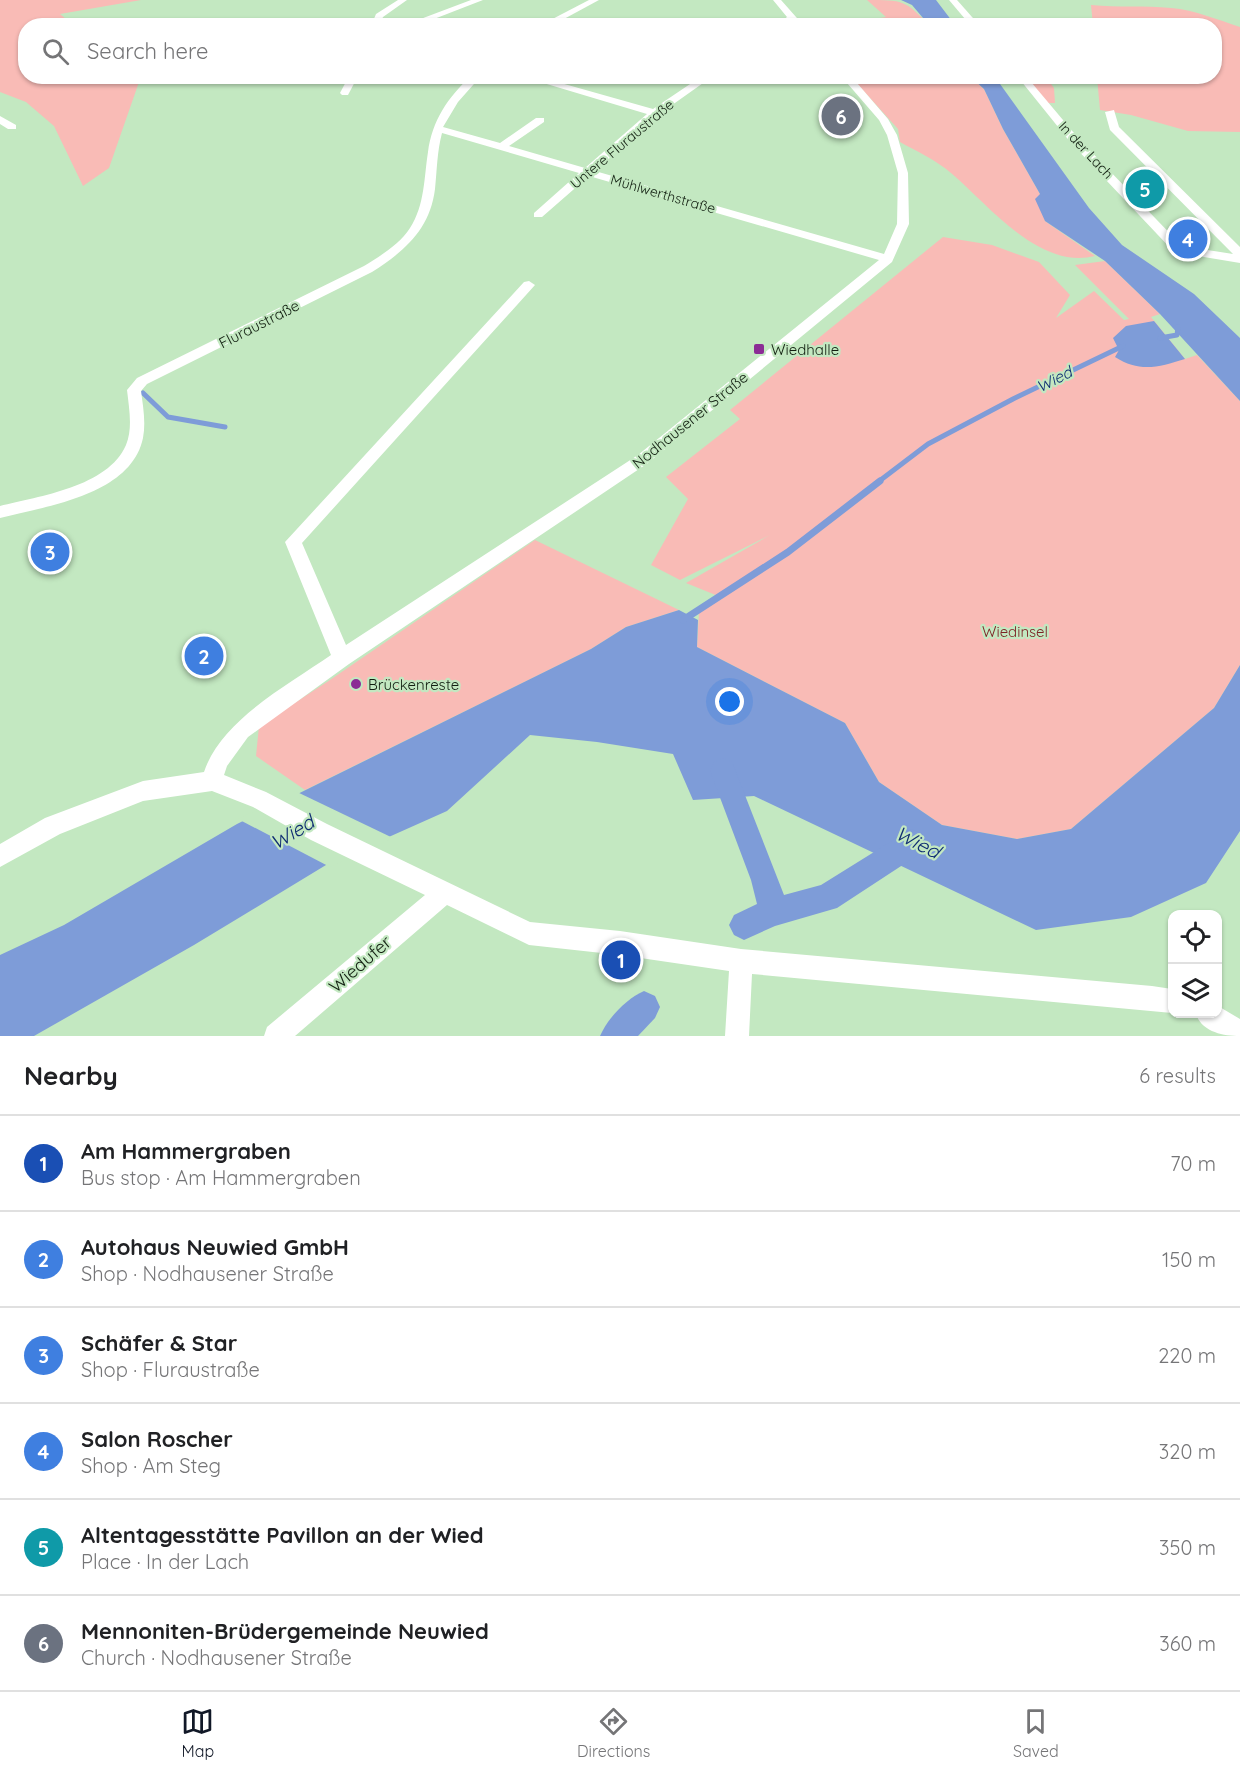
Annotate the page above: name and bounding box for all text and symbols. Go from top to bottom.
search box [18,18,1222,84]
icon: search [39,35,72,68]
text: Search here [87,37,208,65]
pin: 6 [822,94,860,138]
street label: Untere Fluraustraße [567,95,677,193]
street label: In der Lach [1055,117,1117,183]
pin: 5 [1126,166,1164,212]
street label: Mühlwerthstraße [608,170,718,218]
pin: 4 [1168,216,1208,262]
street label: Fluraustraße [216,296,302,352]
place label: Wiedhalle [771,340,839,359]
marker: Wiedhalle [752,342,766,356]
water label: Wied [1033,361,1077,396]
street label: Nodhausener Straße [628,368,752,472]
pin: 3 [31,530,70,574]
park label: Wiedinsel [982,622,1048,641]
pin: 2 [184,634,224,678]
place label: Brückenreste [368,675,459,694]
marker: Brückenreste [349,677,363,691]
your location [715,687,744,716]
water label: Wied [265,808,321,855]
water label: Wied [891,820,947,865]
map controls [1168,910,1222,1018]
button: locate [1168,910,1222,964]
street label: Wiedufer [324,930,396,998]
pin: 1 [602,938,640,982]
button: layers [1168,964,1222,1018]
text: Nearby [24,1059,118,1092]
text: 6 results [1139,1063,1216,1088]
text: Am Hammergraben [81,1137,291,1165]
text: 1 [40,1151,47,1176]
text: 70 m [1170,1151,1216,1176]
text: Bus stop · Am Hammergraben [81,1165,361,1190]
text: Autohaus Neuwied GmbH [81,1233,349,1261]
text: 2 [38,1247,49,1272]
text: 150 m [1162,1247,1216,1272]
text: Shop · Nodhausener Straße [81,1261,334,1286]
text: Schäfer & Star [81,1329,237,1357]
text: 3 [38,1343,49,1368]
text: 220 m [1158,1343,1216,1368]
text: Shop · Fluraustraße [81,1357,260,1382]
text: Salon Roscher [81,1425,233,1453]
text: 4 [38,1439,49,1464]
text: 320 m [1159,1439,1216,1464]
text: Shop · Am Steg [81,1453,221,1478]
text: Altentagesstätte Pavillon an der Wied [81,1521,484,1549]
text: 5 [38,1535,49,1560]
text: 350 m [1159,1535,1216,1560]
text: Place · In der Lach [81,1549,249,1574]
text: Mennoniten-Brüdergemeinde Neuwied [81,1617,489,1645]
text: 6 [38,1631,49,1656]
text: 360 m [1159,1631,1216,1656]
text: Church · Nodhausener Straße [81,1645,352,1670]
tab: Map [181,1705,214,1761]
tab: Directions [577,1705,650,1761]
tab: Saved [1013,1705,1059,1761]

